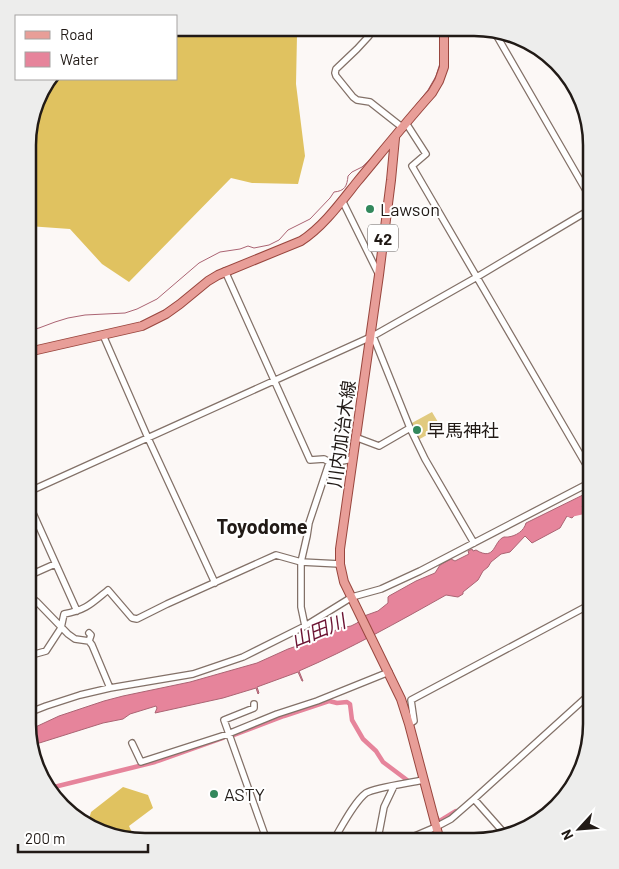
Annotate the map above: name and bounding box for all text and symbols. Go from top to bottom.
legend [15,15,178,80]
text: Road [60,25,93,43]
text: Water [60,50,99,68]
place label: Lawson [380,198,440,220]
marker: Lawson [364,203,376,215]
road number: 42 [368,224,398,252]
street label: 川内加治木線 [323,379,359,489]
place label: 早馬神社 [427,419,499,441]
marker: 早馬神社 [411,424,423,436]
district label: Toyodome [216,514,308,538]
water label: 山田川 [287,608,351,651]
place label: ASTY [224,783,265,805]
marker: ASTY [208,788,220,800]
north arrow [554,804,604,854]
scale bar [18,822,148,854]
text: N [557,827,577,843]
text: 200 m [25,829,65,847]

